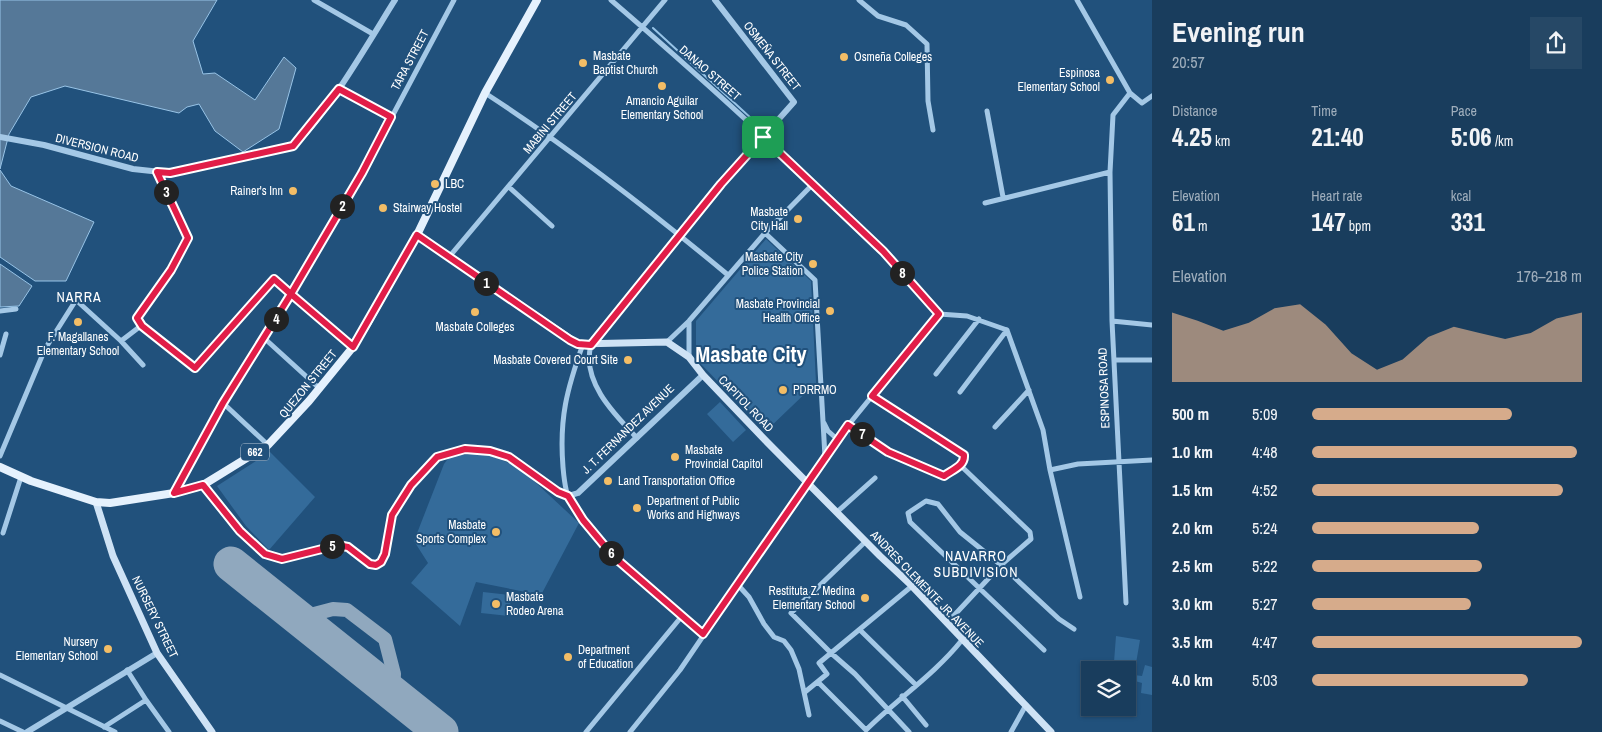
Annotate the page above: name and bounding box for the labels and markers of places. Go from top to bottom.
place label: Masbate Baptist Church [593,48,658,78]
place label: Osmeña Colleges [854,49,932,65]
marker: Osmeña Colleges [838,51,850,63]
marker: Masbate Baptist Church [577,57,589,69]
place label: Espinosa Elementary School [1017,65,1101,95]
marker: Espinosa Elementary School [1104,74,1116,86]
marker: Amancio Aguilar Elementary School [656,80,668,92]
place label: Amancio Aguilar Elementary School [621,93,703,123]
pin [742,116,784,158]
place label: LBC [445,176,464,192]
marker: LBC [429,178,441,190]
pin: 3 [154,180,178,204]
place label: Rainer's Inn [230,183,283,199]
marker: Rainer's Inn [287,185,299,197]
pin: 2 [330,194,354,218]
place label: Stairway Hostel [393,200,462,216]
marker: Stairway Hostel [377,202,389,214]
place label: Masbate City Hall [750,204,788,234]
marker: Masbate City Hall [792,213,804,225]
place label: Masbate City Police Station [742,249,803,279]
marker: Masbate City Police Station [807,258,819,270]
pin: 8 [890,260,914,286]
pin: 1 [474,270,498,296]
place label: Masbate Provincial Health Office [736,296,820,326]
marker: Masbate Provincial Health Office [824,305,836,317]
pin: 4 [264,306,288,332]
marker: Masbate Colleges [469,306,481,318]
marker: F. Magallanes Elementary School [72,316,84,328]
place label: Masbate Colleges [436,319,514,335]
place label: F. Magallanes Elementary School [37,329,119,359]
place label: Masbate Covered Court Site [493,352,618,368]
marker: Masbate Covered Court Site [622,354,634,366]
place label: PDRRMO [793,382,837,398]
marker: PDRRMO [777,384,789,396]
pin: 7 [850,422,874,446]
place label: Masbate Provincial Capitol [685,442,763,472]
marker: Masbate Provincial Capitol [669,451,681,463]
place label: Land Transportation Office [618,473,735,489]
marker: Land Transportation Office [602,475,614,487]
place label: Department of Public Works and Highways [647,493,740,523]
marker: Department of Public Works and Highways [631,502,643,514]
place label: Masbate Sports Complex [416,517,486,547]
marker: Masbate Sports Complex [490,526,502,538]
pin: 5 [320,534,344,558]
pin: 6 [598,540,624,566]
place label: Restituta Z. Medina Elementary School [769,583,856,613]
place label: Masbate Rodeo Arena [506,589,564,619]
marker: Restituta Z. Medina Elementary School [859,592,871,604]
marker: Masbate Rodeo Arena [490,598,502,610]
place label: Nursery Elementary School [15,634,98,664]
place label: Department of Education [578,642,633,672]
marker: Nursery Elementary School [102,643,114,655]
marker: Department of Education [562,651,574,663]

